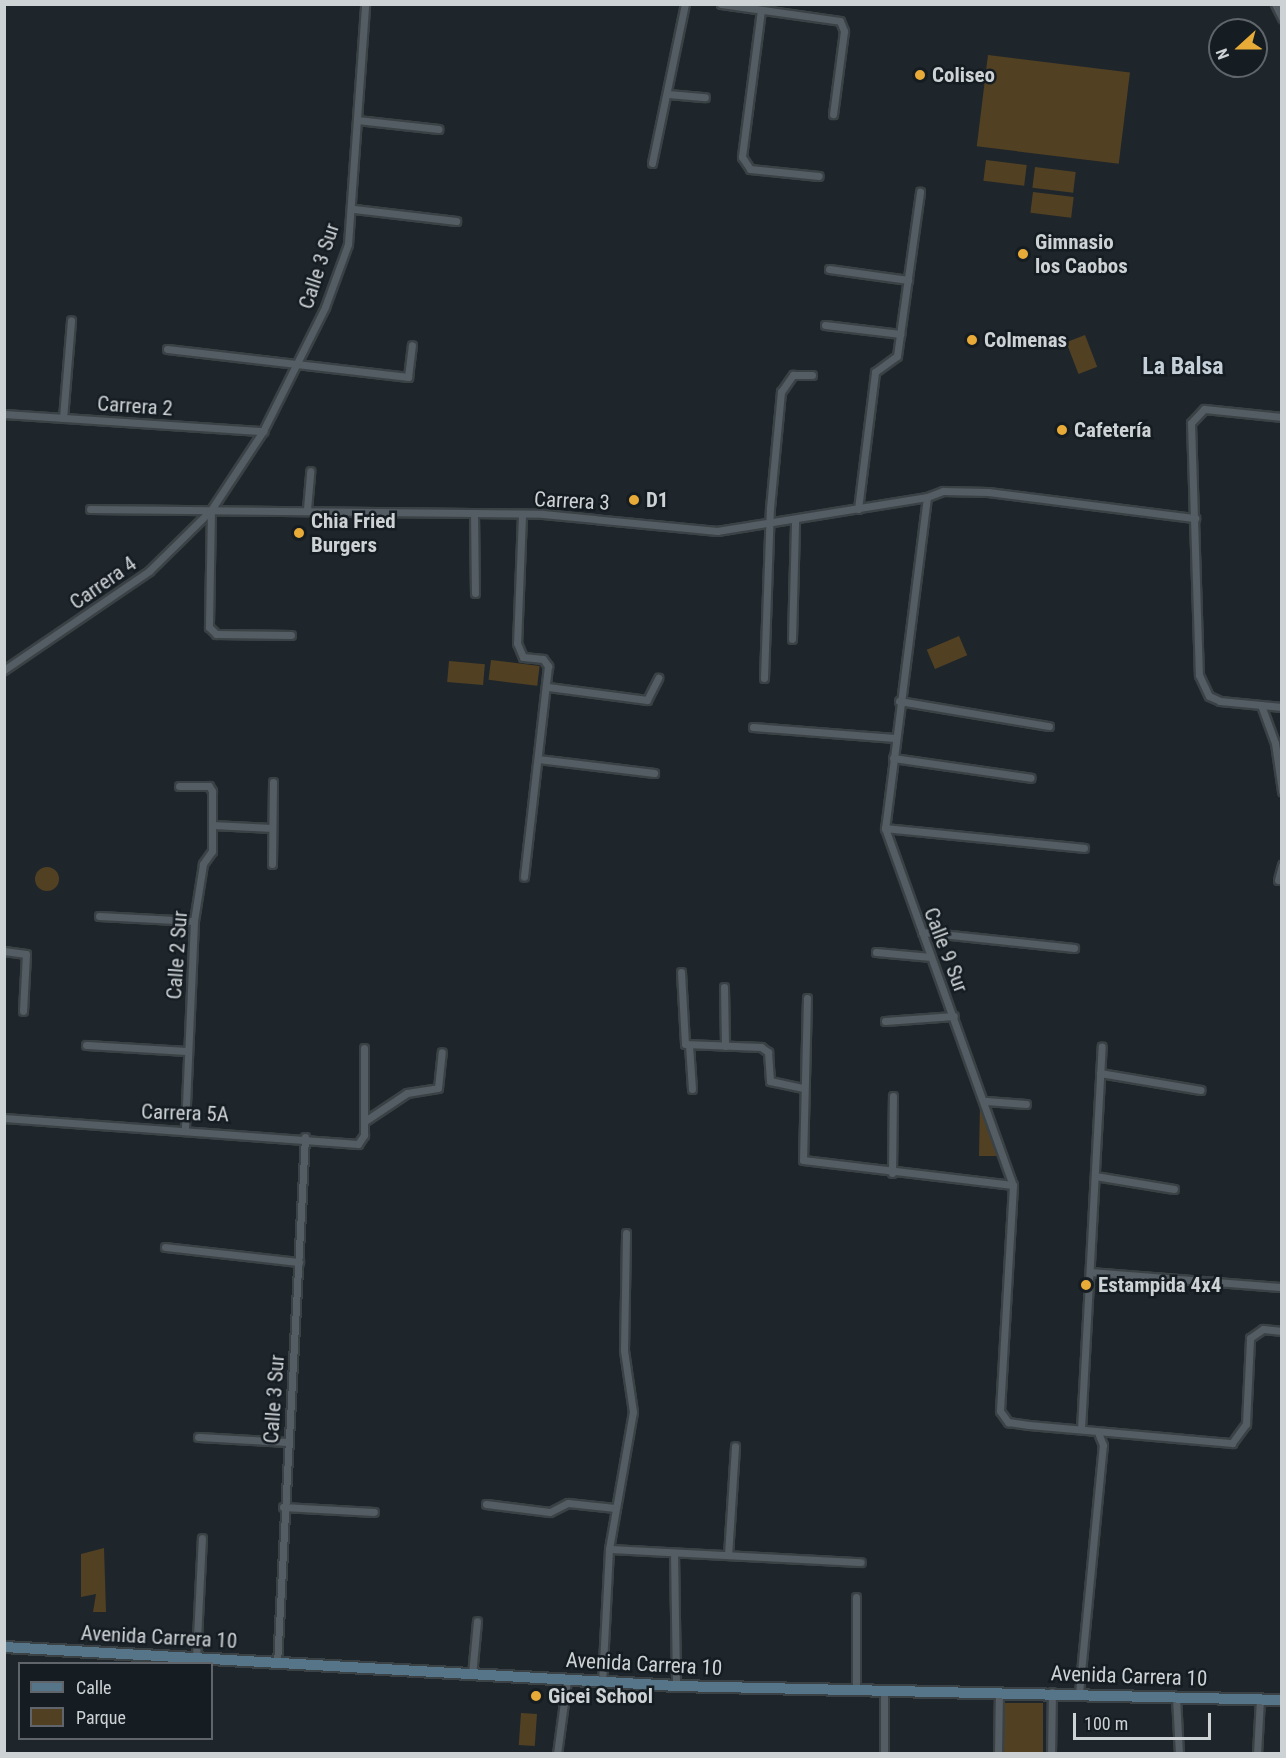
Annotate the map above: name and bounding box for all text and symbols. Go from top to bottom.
north arrow [1208,18,1268,78]
text: N [1212,46,1233,62]
place label: Coliseo [932,62,995,88]
marker: Coliseo [913,68,927,82]
street label: Calle 3 Sur [293,220,345,312]
place label: Gimnasio los Caobos [1035,229,1128,279]
marker: Gimnasio los Caobos [1016,247,1030,261]
place label: Colmenas [984,327,1067,353]
marker: Colmenas [965,333,979,347]
district label: La Balsa [1142,353,1224,381]
street label: Carrera 2 [96,391,174,421]
place label: Cafetería [1074,417,1151,443]
marker: Cafetería [1055,423,1069,437]
street label: Carrera 3 [534,486,610,516]
place label: D1 [646,487,668,513]
marker: D1 [627,493,641,507]
place label: Chia Fried Burgers [311,508,396,558]
marker: Chia Fried Burgers [292,526,306,540]
street label: Carrera 4 [65,551,141,615]
street label: Calle 9 Sur [918,904,974,996]
street label: Calle 2 Sur [161,910,193,1000]
street label: Carrera 5A [141,1099,229,1127]
place label: Estampida 4x4 [1098,1272,1221,1298]
marker: Estampida 4x4 [1079,1278,1093,1292]
street label: Calle 3 Sur [258,1354,290,1444]
street label: Avenida Carrera 10 [80,1620,238,1654]
street label: Avenida Carrera 10 [565,1647,723,1681]
street label: Avenida Carrera 10 [1050,1661,1208,1691]
legend [18,1662,213,1740]
text: Calle [76,1677,112,1698]
place label: Gicei School [548,1683,653,1709]
marker: Gicei School [529,1689,543,1703]
scale bar [1076,1701,1214,1739]
text: Parque [76,1707,126,1728]
text: 100 m [1084,1713,1128,1734]

